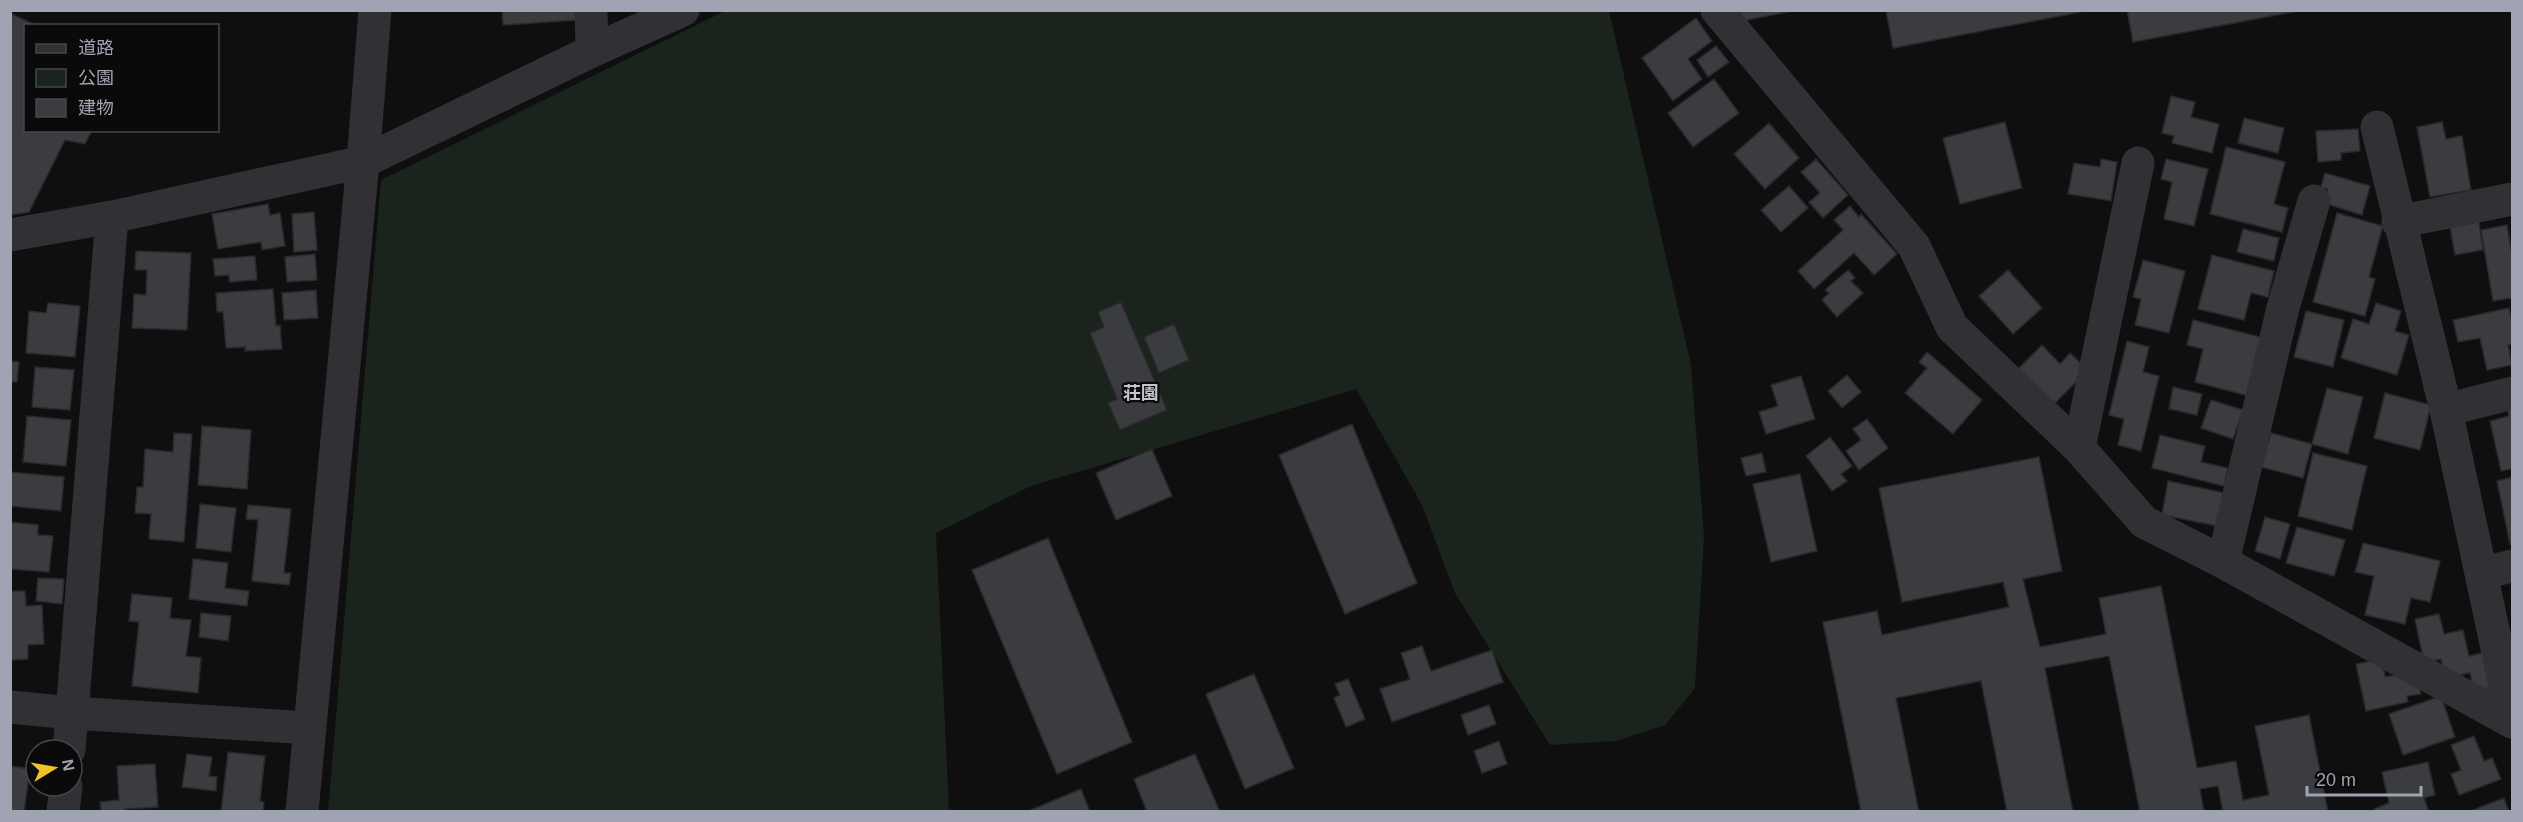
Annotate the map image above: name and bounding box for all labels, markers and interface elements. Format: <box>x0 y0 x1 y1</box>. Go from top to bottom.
legend <box>24 24 219 132</box>
text: 道路 <box>78 38 114 58</box>
text: 公園 <box>78 68 114 88</box>
text: 建物 <box>78 98 114 118</box>
district label: 荘園 <box>1123 383 1159 403</box>
north arrow <box>24 738 84 798</box>
text: N <box>59 758 78 773</box>
scale bar <box>2307 759 2421 797</box>
text: 20 m <box>2316 770 2356 790</box>

